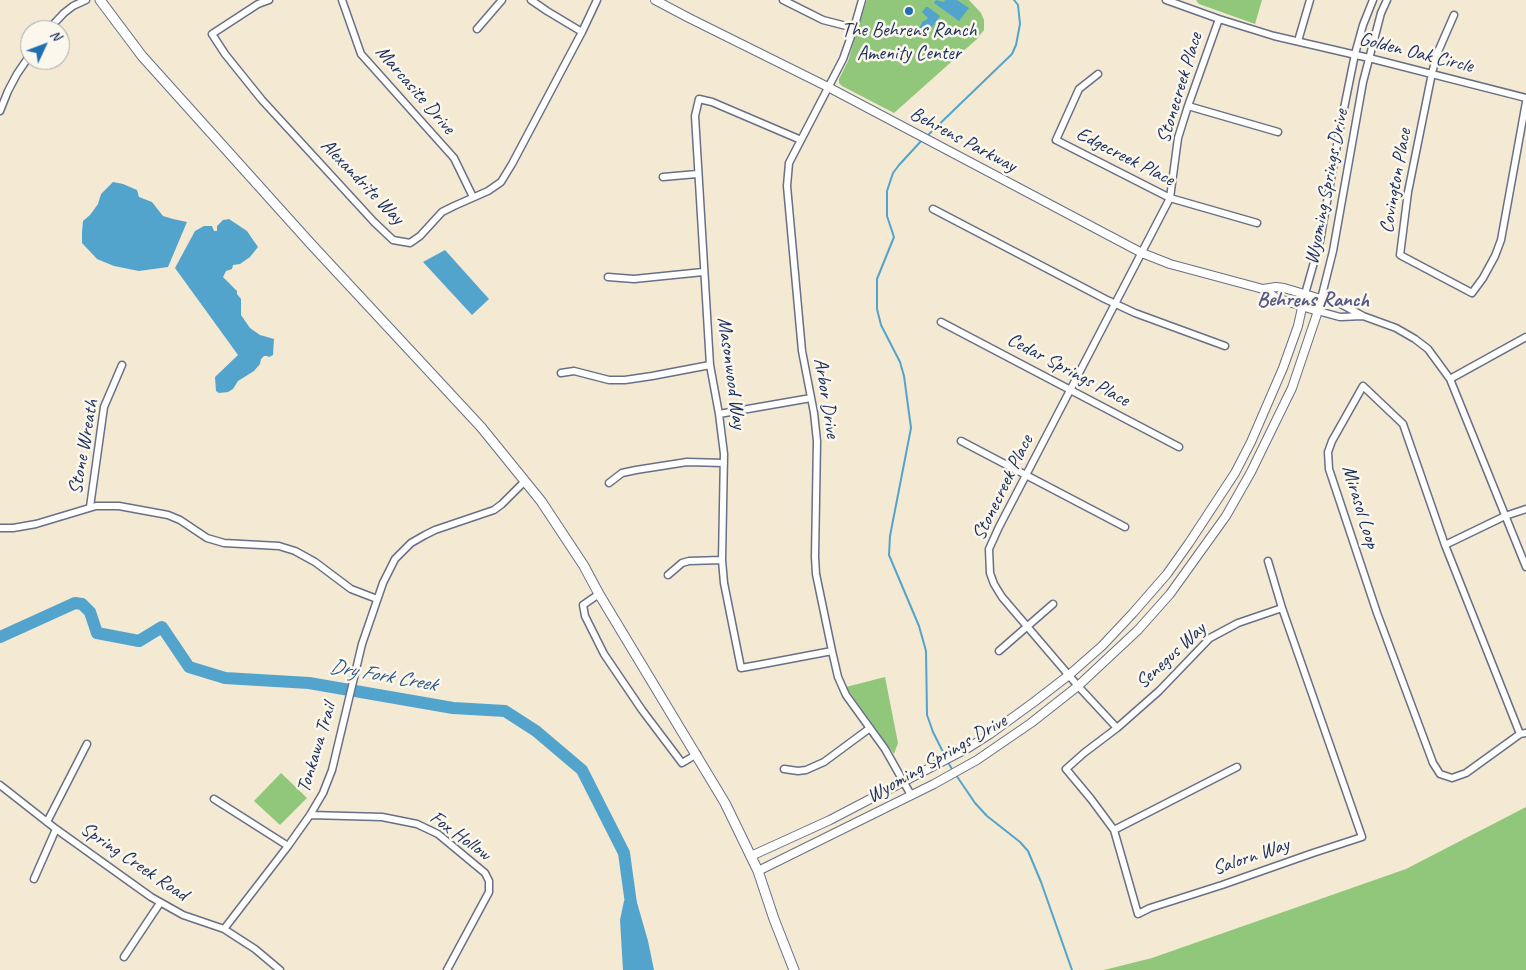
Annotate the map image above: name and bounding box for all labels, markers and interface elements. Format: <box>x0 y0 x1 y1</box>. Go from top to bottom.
marker: The Behrens Ranch Amenity Center <box>903 5 915 17</box>
place label: The Behrens Ranch Amenity Center <box>841 19 977 66</box>
north arrow <box>20 20 70 70</box>
text: N <box>46 26 65 44</box>
street label: Golden Oak Circle <box>1357 27 1475 79</box>
street label: Stonecreek Place <box>1152 30 1208 146</box>
street label: Marcasite Drive <box>370 41 460 139</box>
street label: Behrens Parkway <box>906 102 1020 178</box>
street label: Wyoming Springs Drive <box>1300 107 1354 267</box>
street label: Edgecreek Place <box>1072 122 1178 192</box>
street label: Covington Place <box>1375 127 1417 235</box>
street label: Alexandrite Way <box>315 134 409 230</box>
district label: Behrens Ranch <box>1257 287 1369 313</box>
street label: Masonwood Way <box>711 316 751 430</box>
street label: Cedar Springs Place <box>1003 328 1133 412</box>
street label: Arbor Drive <box>808 356 844 440</box>
street label: Stone Wreath <box>64 398 104 496</box>
street label: Stonecreek Place <box>967 431 1039 545</box>
street label: Mirasol Loop <box>1336 462 1384 552</box>
street label: Senegus Way <box>1131 618 1211 694</box>
water label: Dry Fork Creek <box>328 654 438 698</box>
street label: Tonkawa Trail <box>292 700 342 796</box>
street label: Wyoming Springs Drive <box>863 709 1011 809</box>
street label: Fox Hollow <box>425 806 495 866</box>
street label: Spring Creek Road <box>76 817 192 907</box>
street label: Salorn Way <box>1210 833 1292 881</box>

